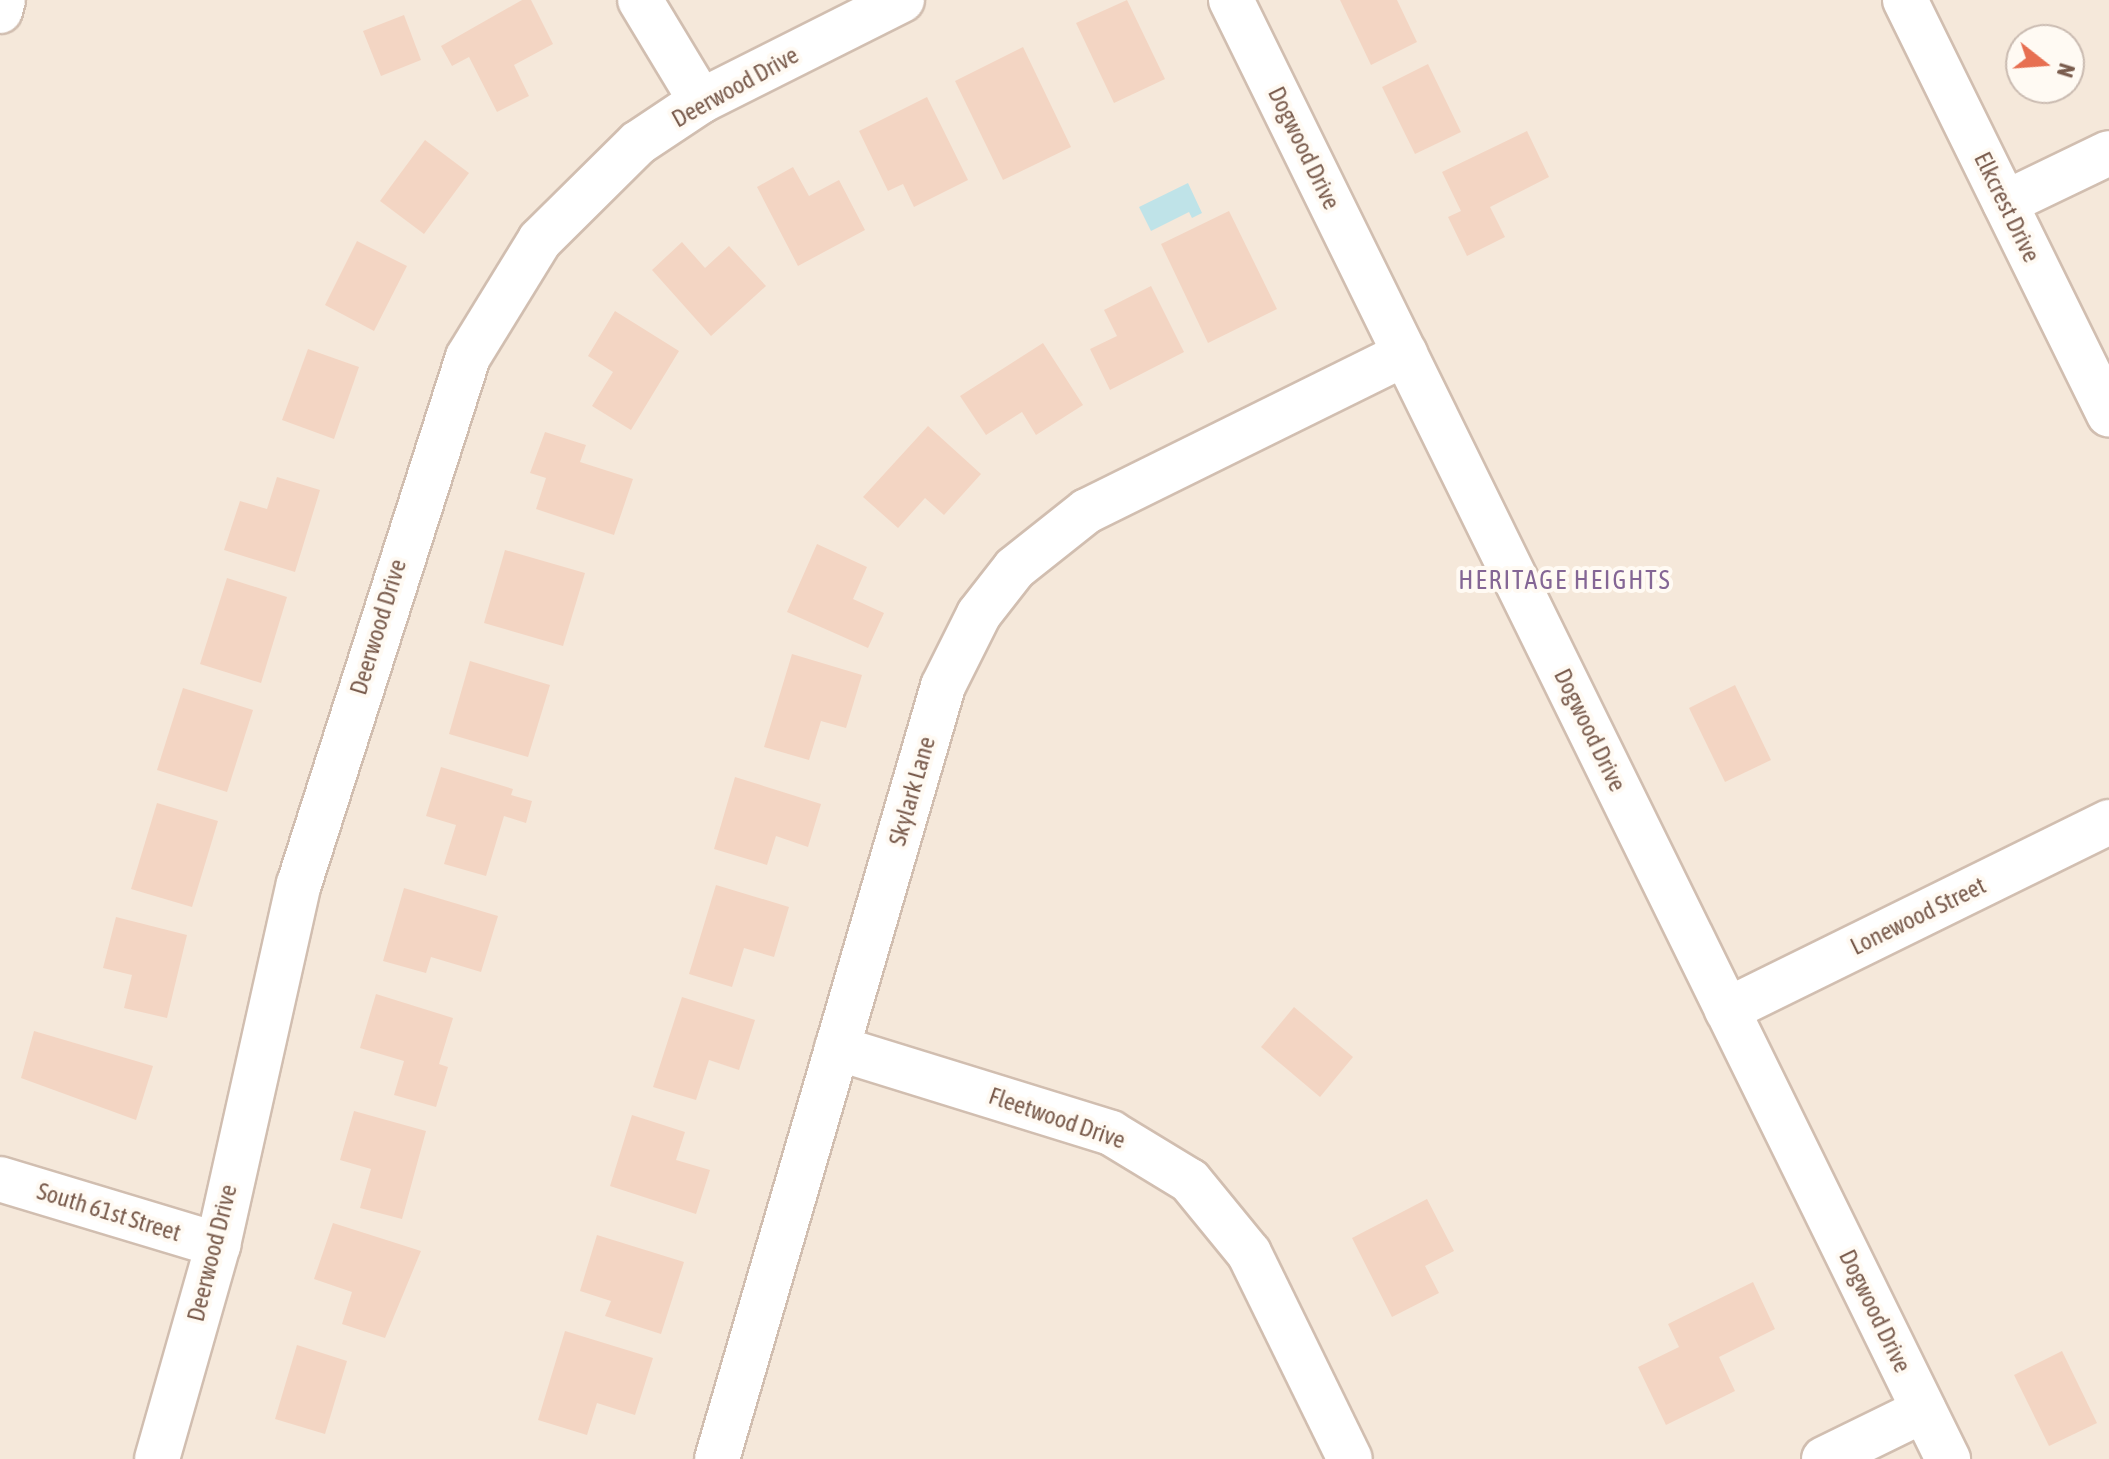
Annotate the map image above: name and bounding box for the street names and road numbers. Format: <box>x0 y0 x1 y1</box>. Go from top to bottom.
street label: Deerwood Drive <box>667 40 803 134</box>
street label: Dogwood Drive <box>1262 82 1346 214</box>
street label: Elkcrest Drive <box>1968 147 2046 267</box>
street label: Deerwood Drive <box>344 556 412 698</box>
street label: Dogwood Drive <box>1548 664 1632 796</box>
street label: Skylark Lane <box>883 733 941 849</box>
street label: Lonewood Street <box>1846 871 1990 961</box>
street label: Fleetwood Drive <box>985 1081 1129 1155</box>
street label: South 61st Street <box>34 1176 184 1248</box>
street label: Deerwood Drive <box>181 1182 243 1324</box>
street label: Dogwood Drive <box>1833 1245 1917 1377</box>

